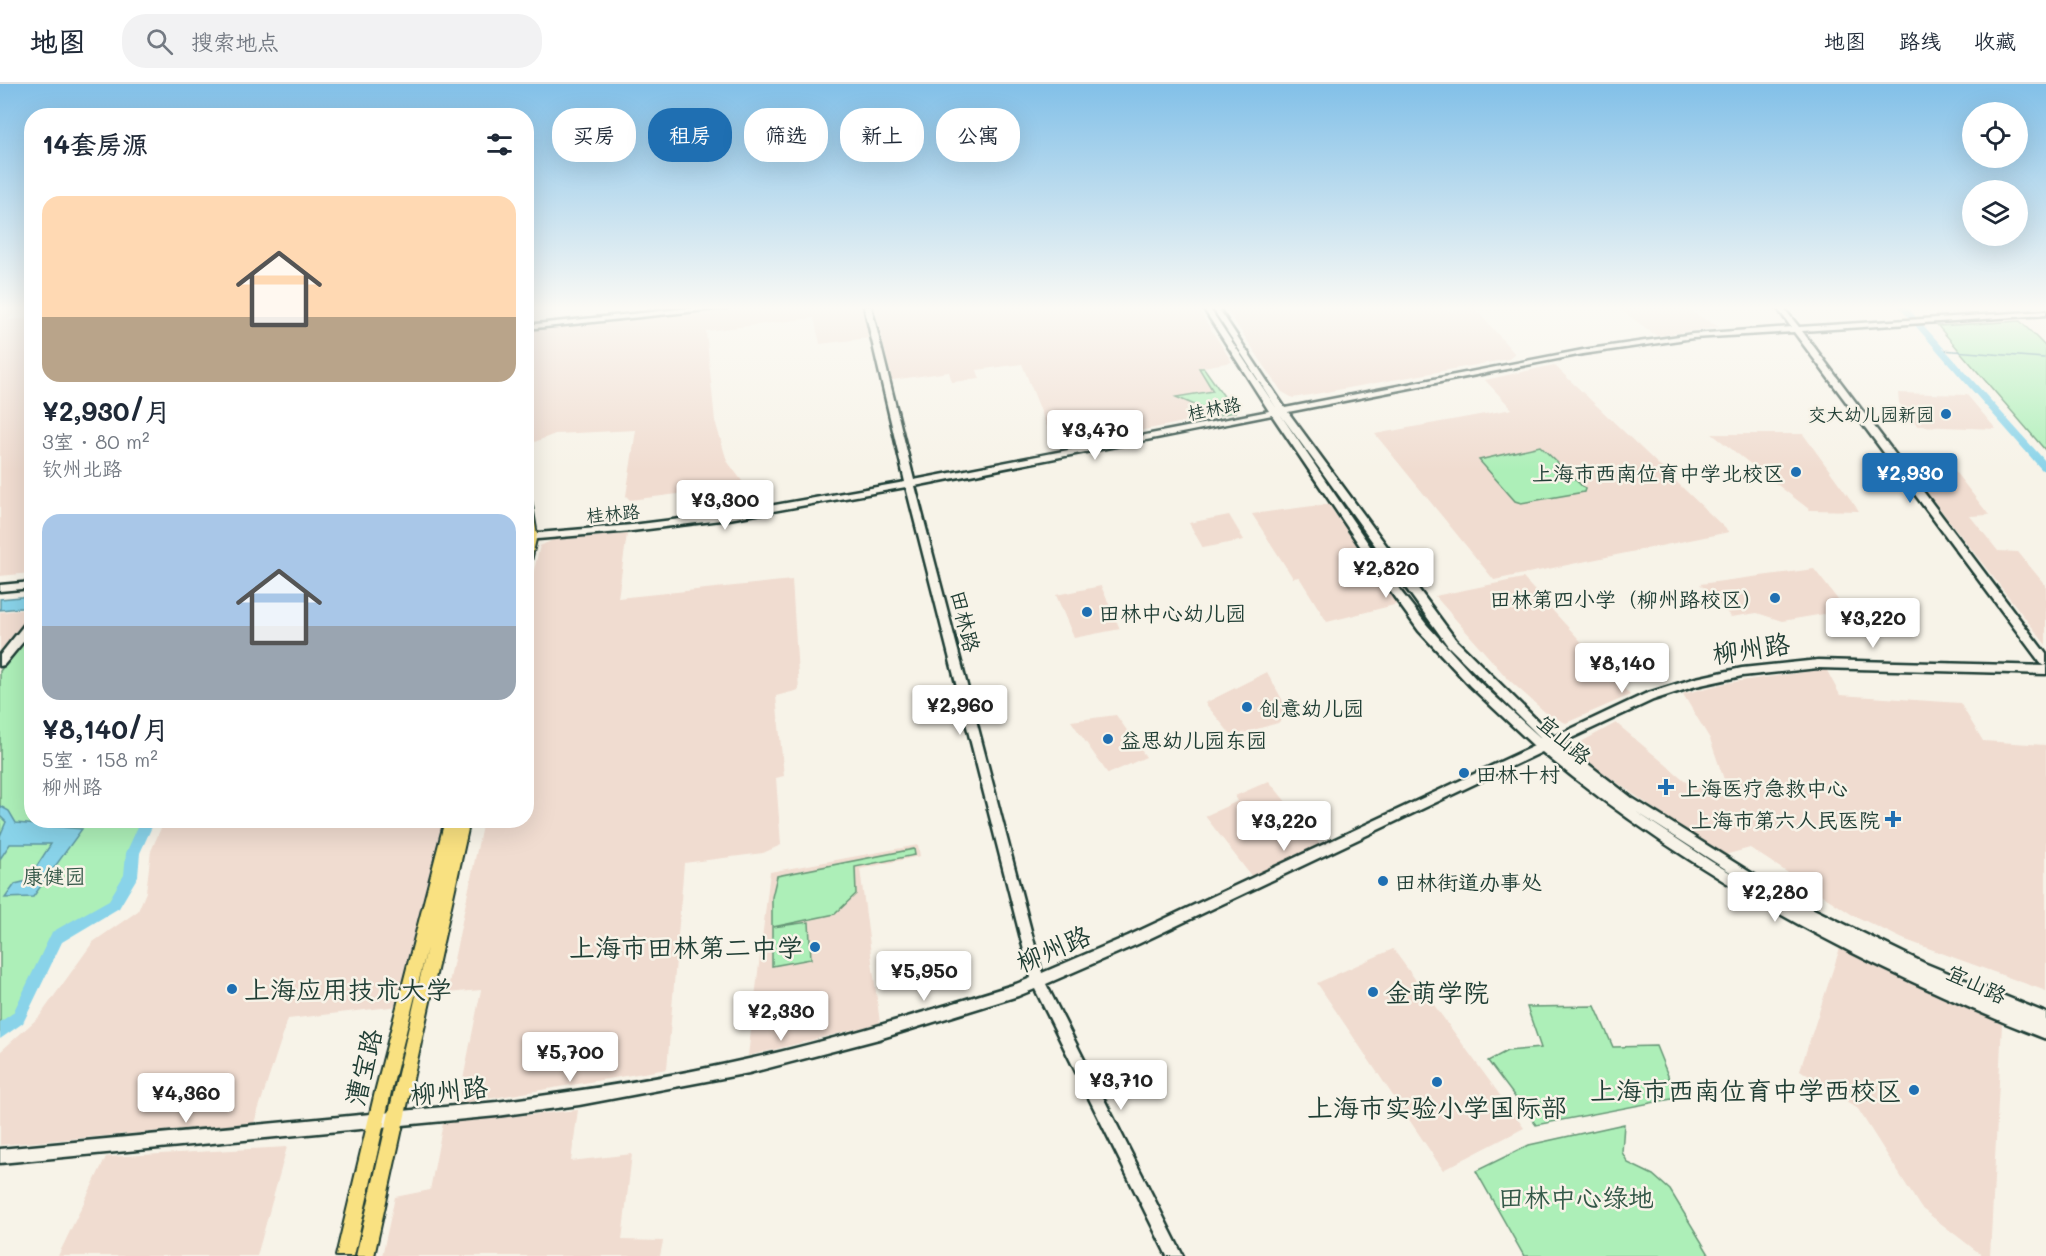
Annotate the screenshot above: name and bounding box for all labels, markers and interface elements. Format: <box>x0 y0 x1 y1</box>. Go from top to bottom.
search box <box>122 14 542 68</box>
text: 地图 <box>30 23 86 59</box>
icon: search <box>143 25 176 58</box>
text: 搜索地点 <box>191 27 279 56</box>
text: 地图 <box>1824 27 1866 54</box>
text: 路线 <box>1899 27 1941 54</box>
text: 收藏 <box>1974 27 2016 54</box>
map controls <box>1962 102 2028 246</box>
button: locate <box>1962 102 2028 168</box>
chip: 买房 <box>552 108 636 162</box>
chip: 租房 <box>648 108 732 162</box>
chip: 筛选 <box>744 108 828 162</box>
chip: 新上 <box>840 108 924 162</box>
chip: 公寓 <box>936 108 1020 162</box>
text: 14套房源 <box>42 127 148 161</box>
icon: filters <box>483 128 516 161</box>
button: layers <box>1962 180 2028 246</box>
icon: home <box>225 235 333 343</box>
street label: 桂林路 <box>1185 391 1243 425</box>
text: ¥2,930/月 <box>42 394 171 428</box>
place label: 交大幼儿园新园 <box>1808 402 1934 426</box>
marker: 交大幼儿园新园 <box>1939 407 1953 421</box>
pin: ¥3,470 <box>1046 410 1144 461</box>
text: ¥3,470 <box>1061 416 1129 442</box>
text: 3室 · 80 m² <box>42 428 150 454</box>
pin: ¥2,930 <box>1861 453 1959 504</box>
text: 钦州北路 <box>42 455 122 481</box>
place label: 上海市西南位育中学北校区 <box>1532 459 1784 486</box>
text: ¥2,930 <box>1876 459 1944 485</box>
marker: 上海市西南位育中学北校区 <box>1789 465 1803 479</box>
pin: ¥3,300 <box>676 480 774 531</box>
text: ¥3,300 <box>691 486 759 512</box>
street label: 桂林路 <box>585 499 641 527</box>
pin: ¥2,820 <box>1337 548 1435 599</box>
icon: home <box>225 553 333 661</box>
text: ¥2,820 <box>1353 554 1419 580</box>
place label: 田林第四小学（柳州路校区） <box>1490 585 1763 612</box>
street label: 田林路 <box>945 587 987 655</box>
marker: 田林第四小学（柳州路校区） <box>1768 591 1782 605</box>
pin: ¥3,220 <box>1824 598 1922 649</box>
place label: 田林中心幼儿园 <box>1099 599 1246 626</box>
text: ¥3,220 <box>1840 604 1906 630</box>
marker: 田林中心幼儿园 <box>1080 605 1094 619</box>
street label: 柳州路 <box>1710 626 1792 670</box>
pin: ¥8,140 <box>1573 643 1671 694</box>
text: ¥8,140 <box>1589 649 1655 675</box>
pin: ¥2,960 <box>911 685 1009 736</box>
text: ¥2,960 <box>926 691 994 717</box>
place label: 创意幼儿园 <box>1259 694 1364 721</box>
marker: 创意幼儿园 <box>1240 700 1254 714</box>
street label: 宜山路 <box>1532 708 1598 770</box>
text: ¥8,140/月 <box>42 712 169 746</box>
place label: 益思幼儿园东园 <box>1120 726 1267 753</box>
marker: 益思幼儿园东园 <box>1101 732 1115 746</box>
text: 5室 · 158 m² <box>42 746 158 772</box>
place label: 田林十村 <box>1476 760 1560 787</box>
marker: 田林十村 <box>1457 766 1471 780</box>
text: 柳州路 <box>42 773 102 799</box>
place label: 上海医疗急救中心 <box>1680 774 1848 801</box>
marker: 上海医疗急救中心 <box>1657 778 1675 796</box>
pin: ¥3,220 <box>1235 801 1333 852</box>
place label: 上海市第六人民医院 <box>1691 806 1880 833</box>
text: ¥3,220 <box>1251 807 1317 833</box>
marker: 上海市第六人民医院 <box>1884 810 1902 828</box>
park label: 康健园 <box>23 862 86 889</box>
place label: 田林街道办事处 <box>1395 868 1542 895</box>
pin: ¥2,280 <box>1726 872 1824 923</box>
marker: 田林街道办事处 <box>1376 874 1390 888</box>
text: ¥2,280 <box>1742 878 1808 904</box>
street label: 柳州路 <box>1010 917 1096 979</box>
place label: 上海市田林第二中学 <box>569 930 803 964</box>
marker: 上海市田林第二中学 <box>808 940 822 954</box>
pin: ¥5,950 <box>875 951 973 1002</box>
text: ¥5,950 <box>890 957 958 983</box>
street label: 宜山路 <box>1943 957 2011 1009</box>
place label: 上海应用技术大学 <box>244 972 452 1006</box>
place label: 金萌学院 <box>1385 975 1489 1009</box>
marker: 上海应用技术大学 <box>225 982 239 996</box>
marker: 金萌学院 <box>1366 985 1380 999</box>
pin: ¥2,330 <box>732 991 830 1042</box>
text: ¥2,330 <box>747 997 815 1023</box>
street label: 漕宝路 <box>337 1025 389 1109</box>
pin: ¥5,700 <box>521 1032 619 1083</box>
text: ¥5,700 <box>536 1038 604 1064</box>
pin: ¥3,710 <box>1072 1060 1170 1111</box>
text: ¥3,710 <box>1089 1066 1153 1092</box>
street label: 柳州路 <box>408 1069 490 1111</box>
pin: ¥4,360 <box>137 1073 235 1124</box>
place label: 上海市西南位育中学西校区 <box>1590 1073 1902 1107</box>
marker: 上海市实验小学国际部 <box>1430 1075 1444 1089</box>
text: ¥4,360 <box>152 1079 220 1105</box>
marker: 上海市西南位育中学西校区 <box>1907 1083 1921 1097</box>
place label: 上海市实验小学国际部 <box>1307 1090 1567 1124</box>
park label: 田林中心绿地 <box>1498 1180 1654 1214</box>

